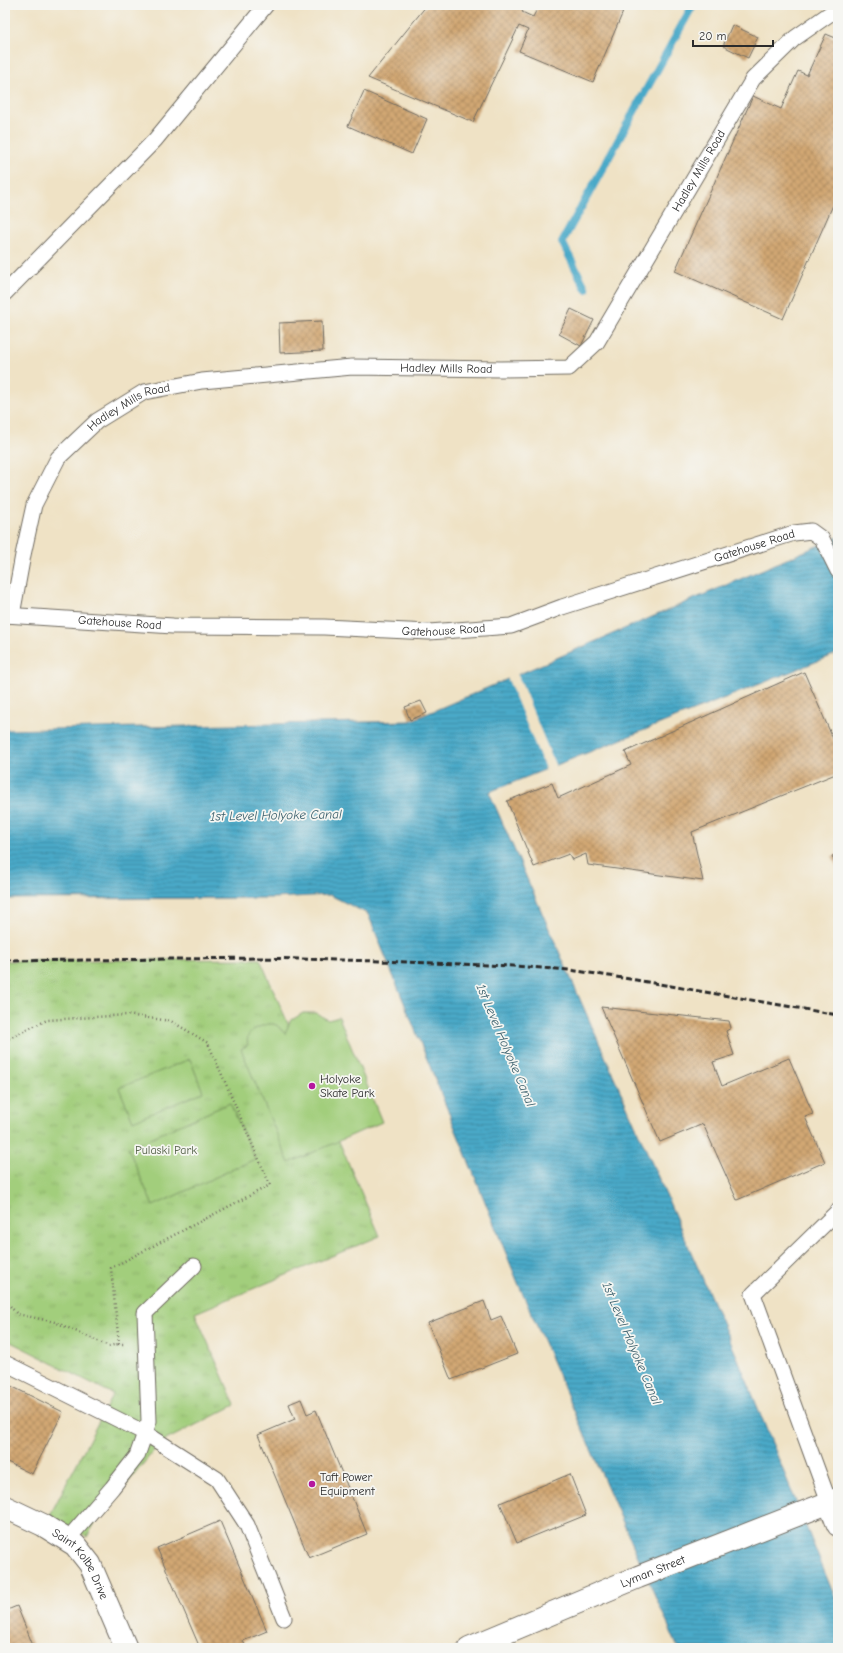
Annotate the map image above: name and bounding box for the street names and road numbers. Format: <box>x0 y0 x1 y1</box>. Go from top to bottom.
street label: Hadley Mills Road <box>669 127 728 214</box>
street label: Hadley Mills Road <box>400 361 493 376</box>
street label: Hadley Mills Road <box>84 380 171 434</box>
street label: Gatehouse Road <box>712 526 796 565</box>
street label: Gatehouse Road <box>77 613 162 632</box>
street label: Gatehouse Road <box>401 621 486 639</box>
street label: Saint Kolbe Drive <box>50 1525 111 1602</box>
street label: Lyman Street <box>618 1552 687 1591</box>

